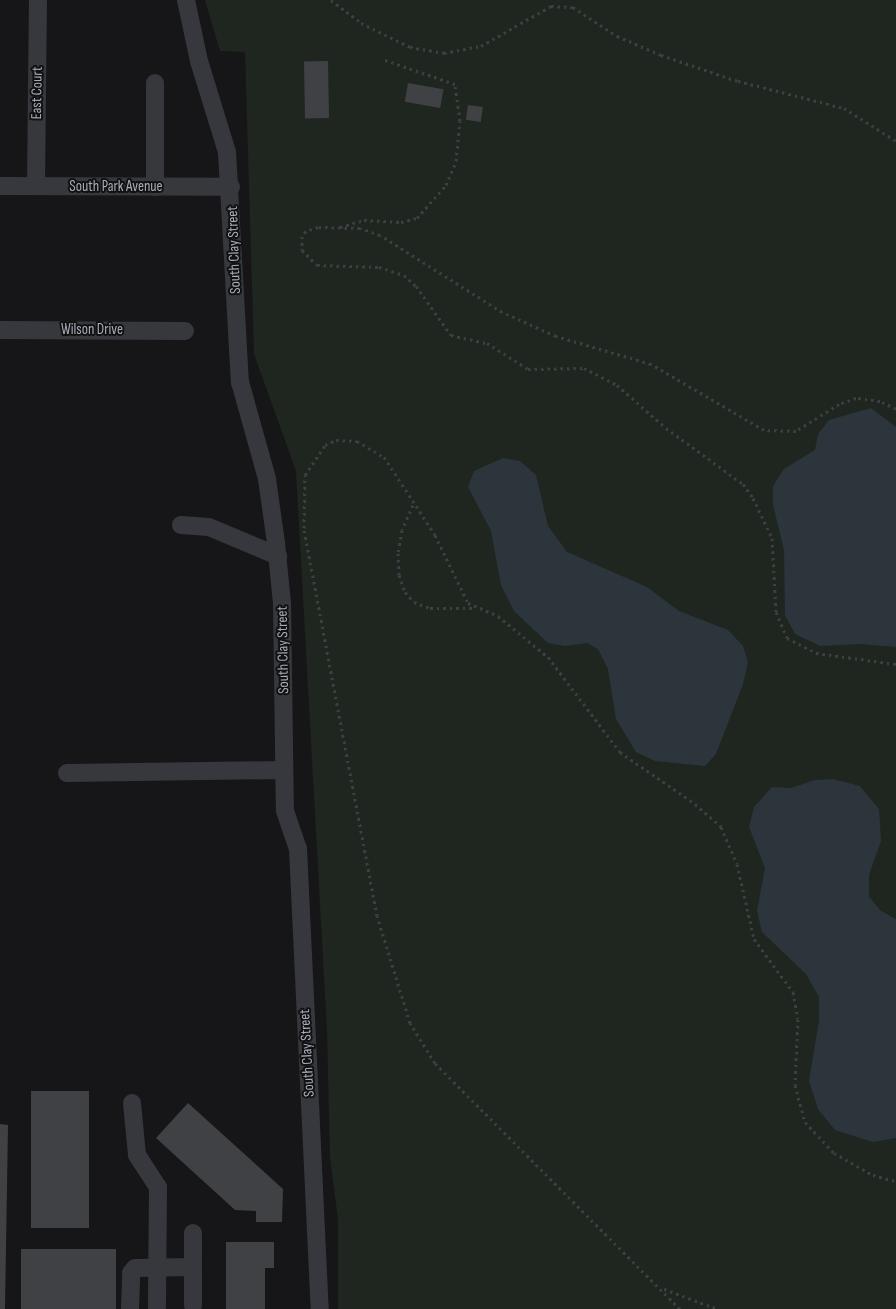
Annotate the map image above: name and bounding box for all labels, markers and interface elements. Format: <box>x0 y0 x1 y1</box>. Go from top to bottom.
street label: East Court <box>28 66 46 120</box>
street label: South Park Avenue <box>69 178 163 196</box>
street label: South Clay Street <box>223 206 245 294</box>
street label: Wilson Drive <box>61 321 123 339</box>
street label: South Clay Street <box>273 606 293 694</box>
street label: South Clay Street <box>296 1009 318 1097</box>

